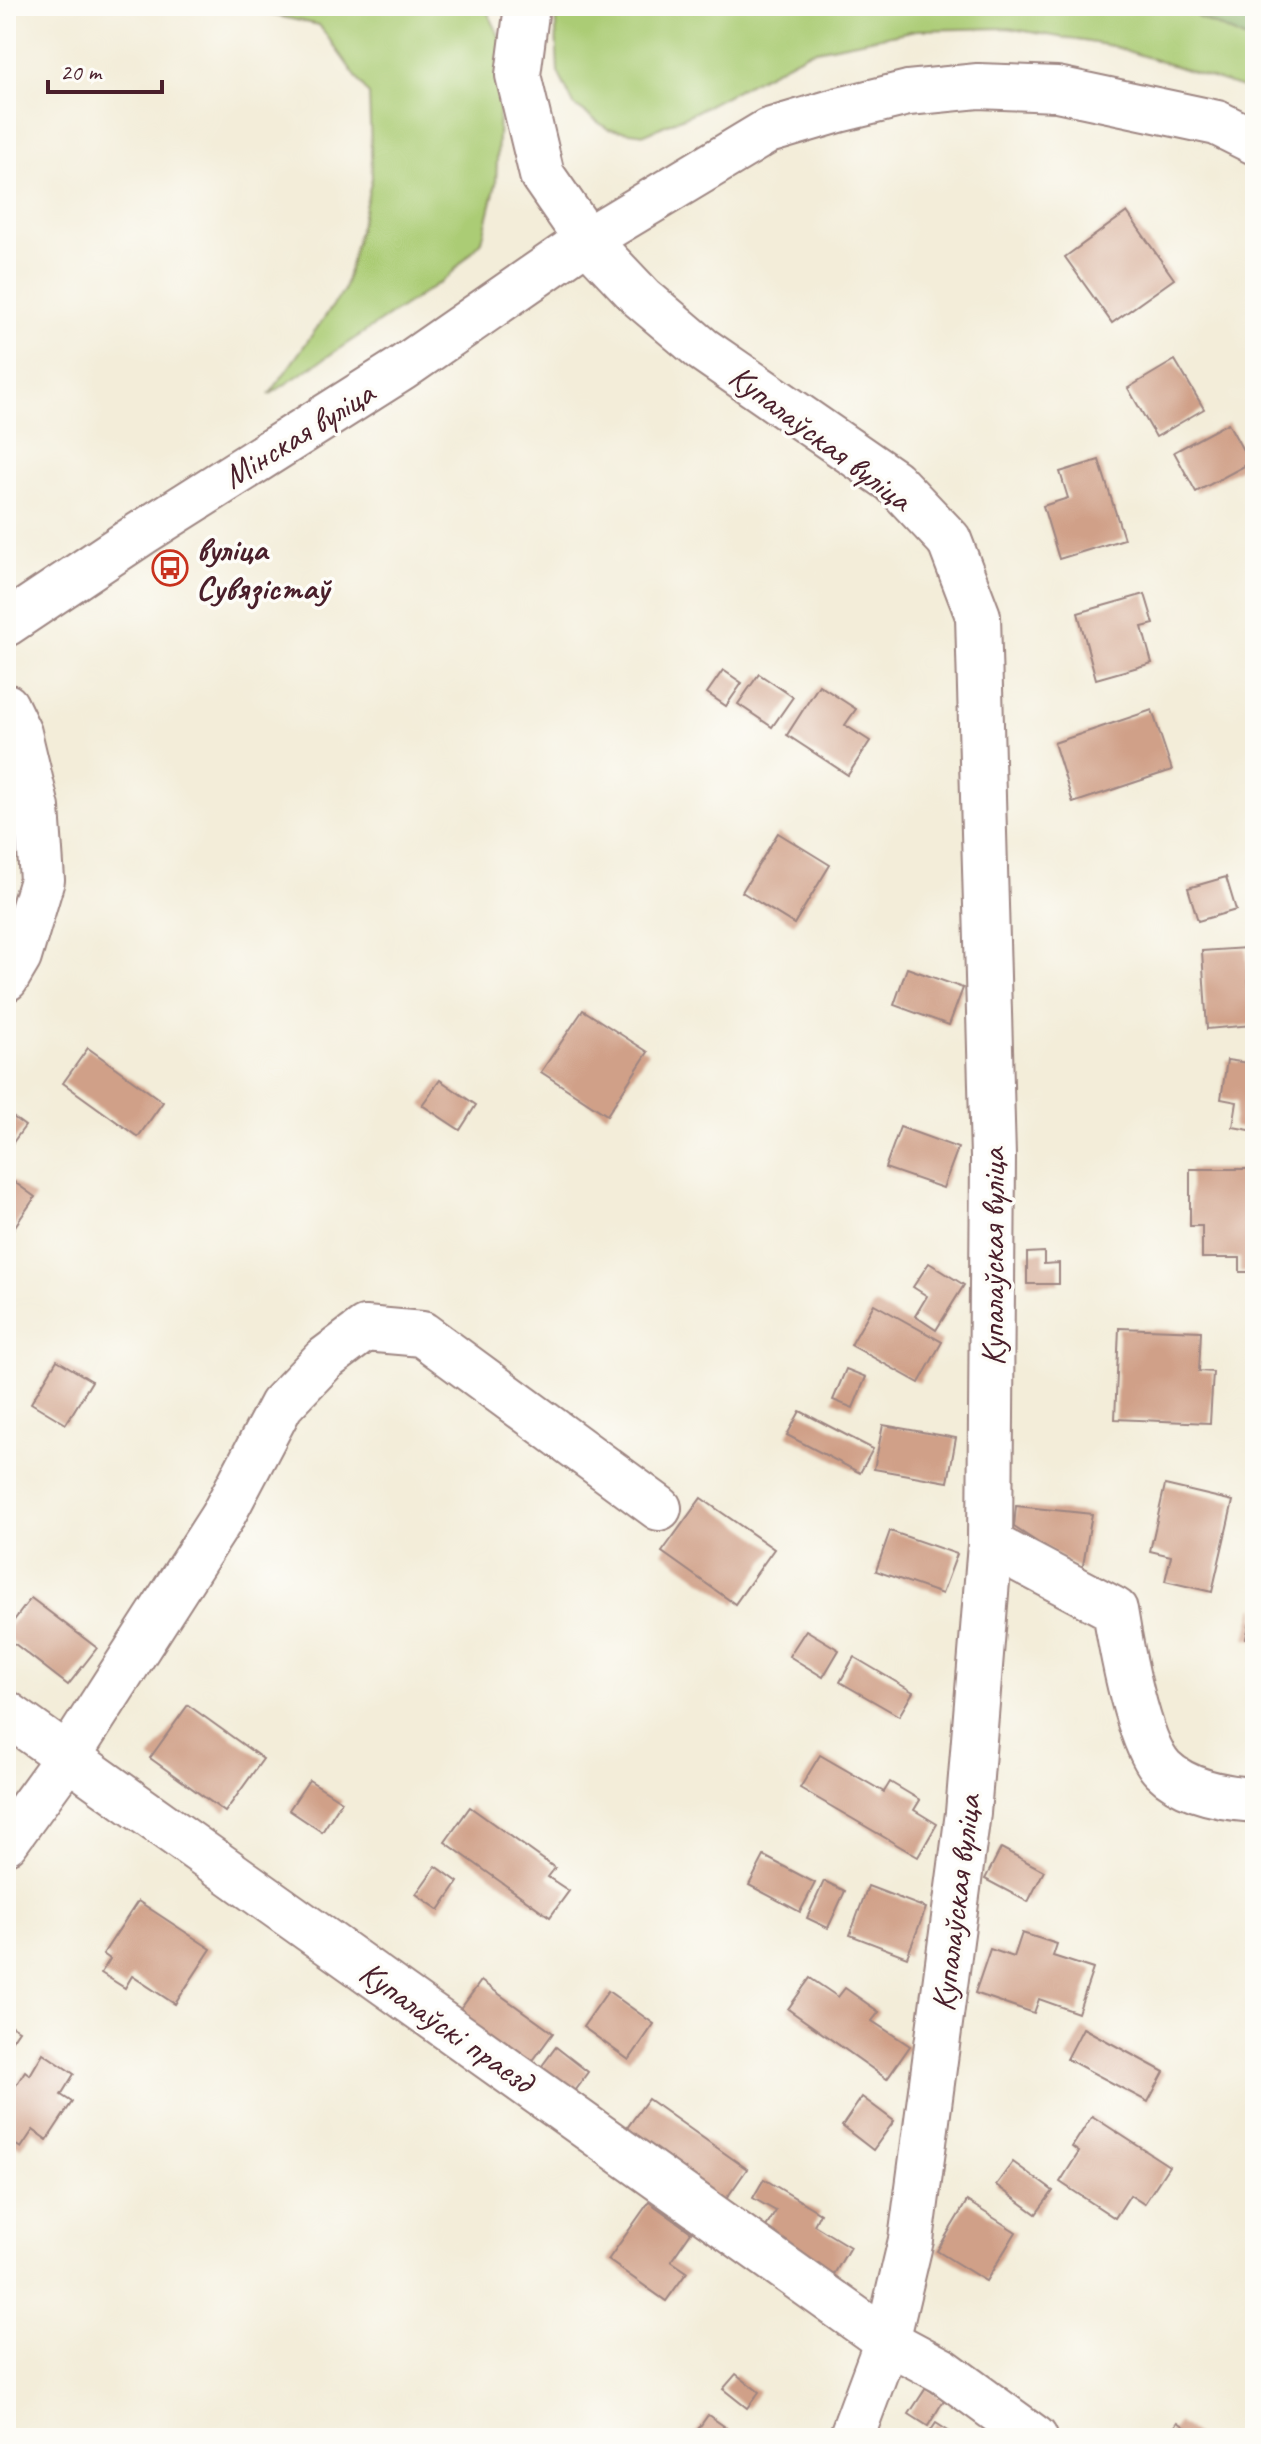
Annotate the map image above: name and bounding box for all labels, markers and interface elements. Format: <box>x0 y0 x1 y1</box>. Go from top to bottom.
scale bar <box>48 44 162 94</box>
text: 20 m <box>60 57 103 87</box>
street label: Купалаўская вуліца <box>721 355 922 521</box>
street label: Мінская вуліца <box>215 370 384 498</box>
place label: вуліца Сувязістаў <box>196 527 332 610</box>
bus stop icon: вуліца Сувязістаў <box>151 549 189 587</box>
street label: Купалаўская вуліца <box>971 1146 1014 1366</box>
street label: Купалаўская вуліца <box>921 1790 990 2014</box>
street label: Купалаўскі праезд <box>351 1951 545 2104</box>

